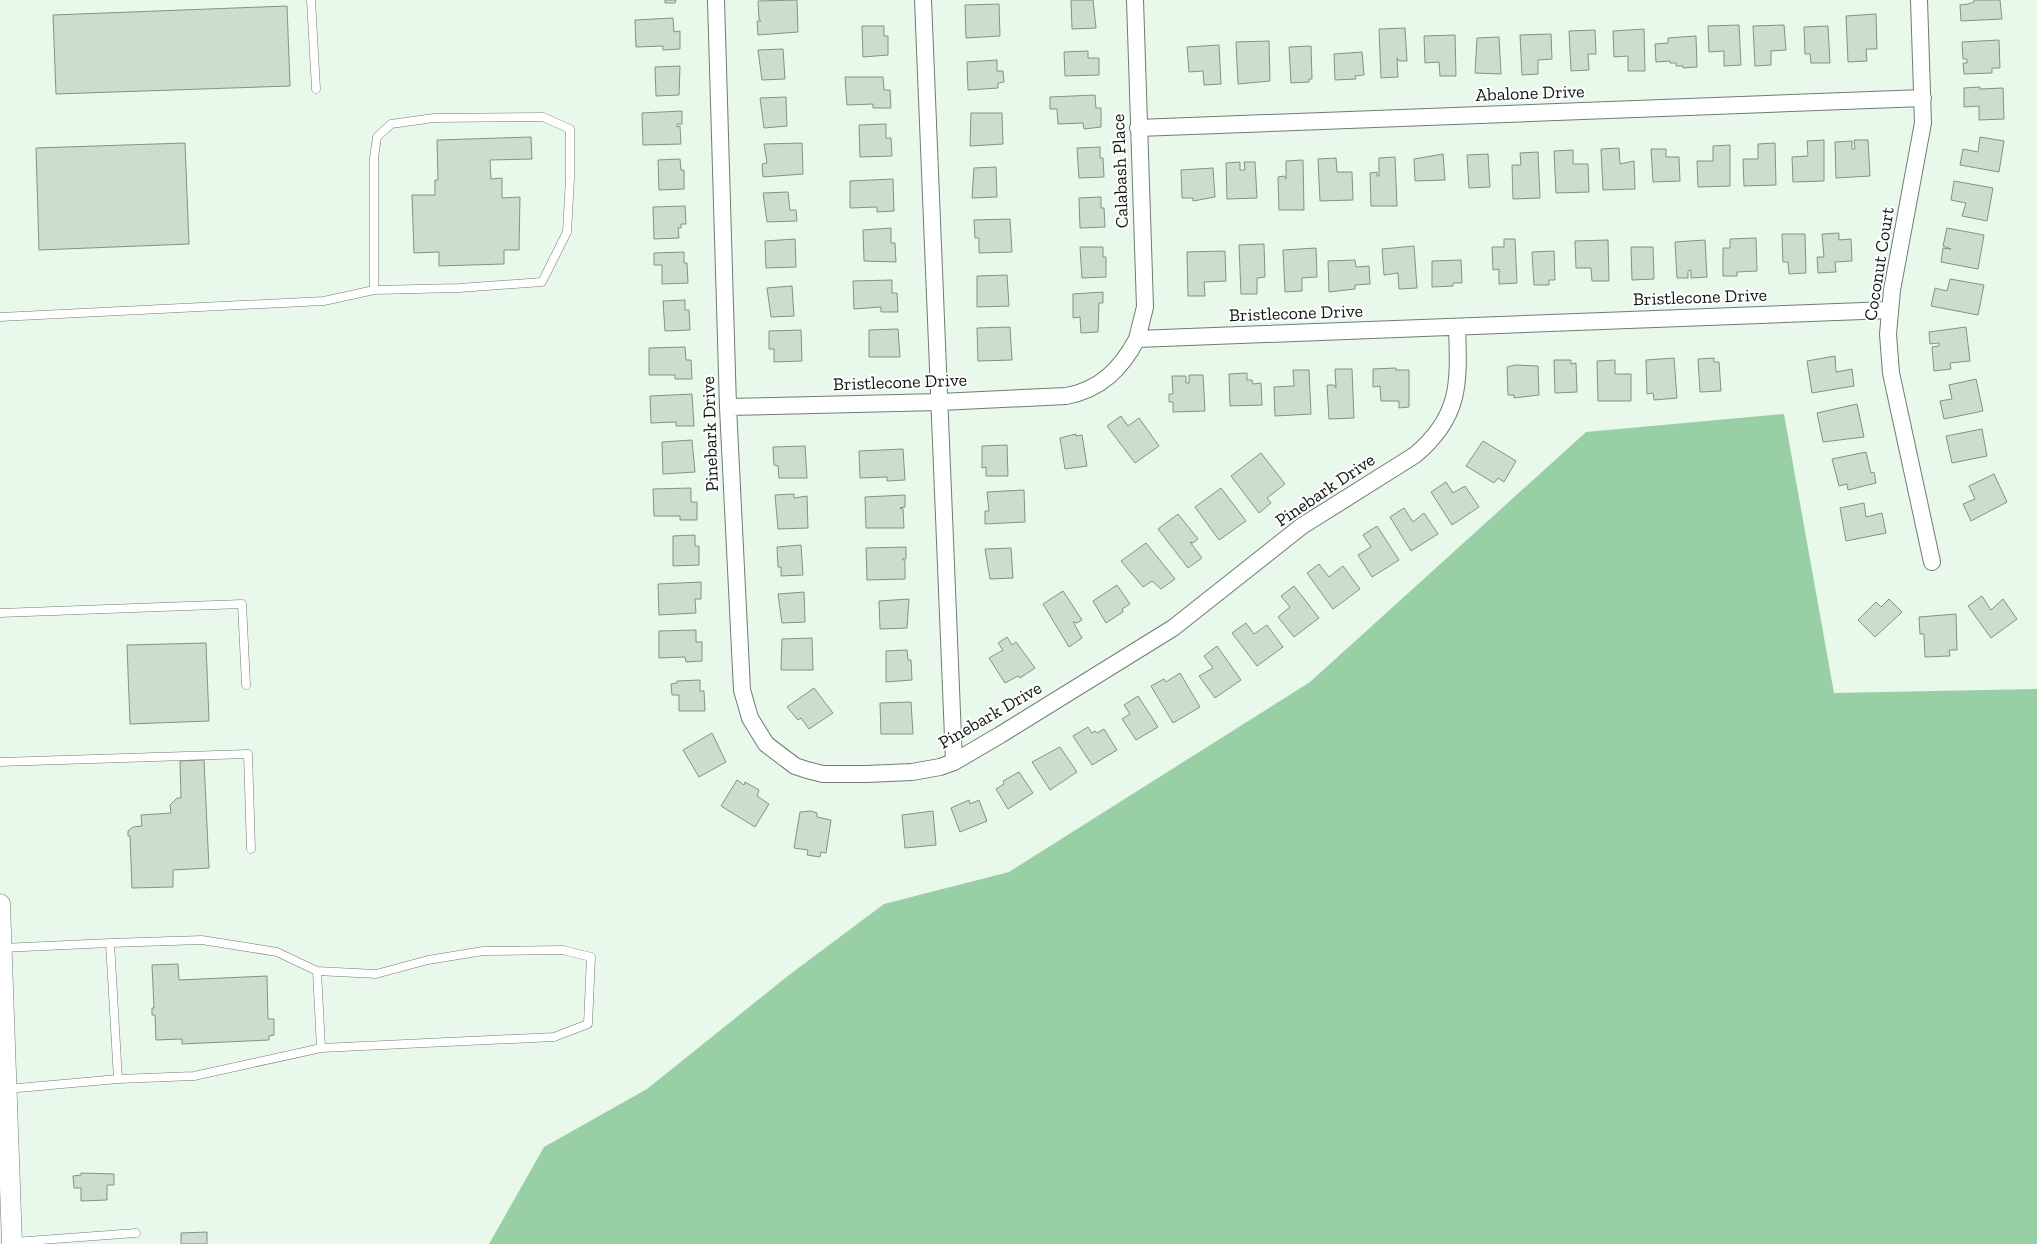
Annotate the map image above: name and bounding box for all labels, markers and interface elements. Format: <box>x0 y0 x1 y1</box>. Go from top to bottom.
street label: Abalone Drive <box>1475 80 1585 106</box>
street label: Calabash Place <box>1107 113 1133 229</box>
street label: Coconut Court <box>1859 205 1899 322</box>
street label: Bristlecone Drive <box>1633 284 1767 310</box>
street label: Bristlecone Drive <box>1229 300 1363 326</box>
street label: Bristlecone Drive <box>833 369 967 395</box>
street label: Pinebark Drive <box>697 376 723 492</box>
street label: Pinebark Drive <box>1271 449 1379 531</box>
street label: Pinebark Drive <box>934 677 1046 753</box>

